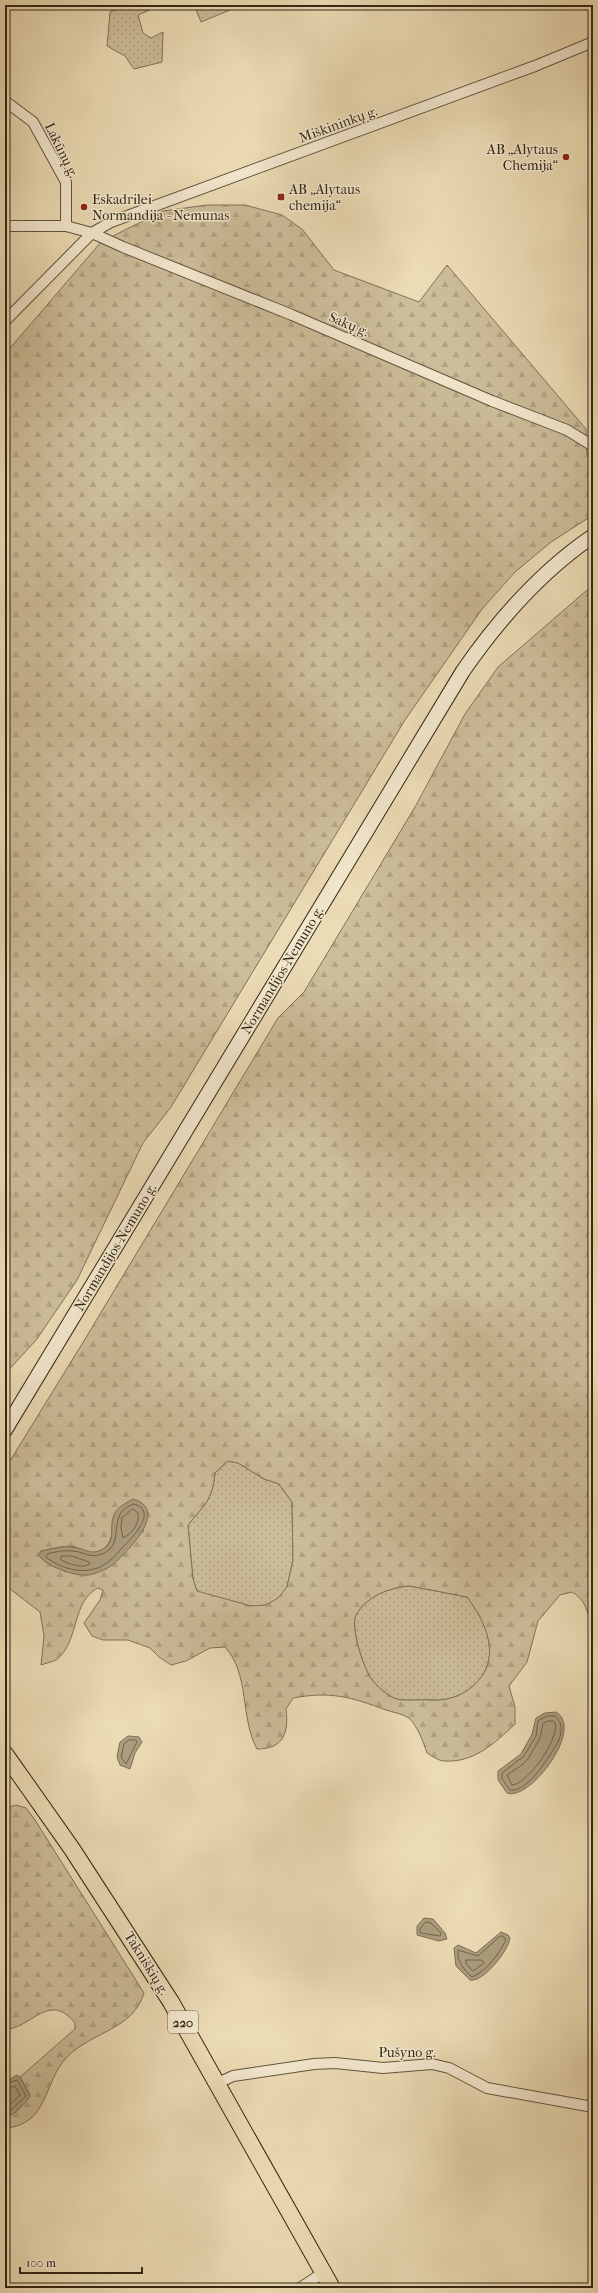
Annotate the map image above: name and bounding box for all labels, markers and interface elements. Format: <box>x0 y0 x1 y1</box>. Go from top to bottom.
street label: Miškininkų g. <box>297 102 380 147</box>
street label: Lakūnų g. <box>41 120 82 181</box>
place label: AB „Alytaus Chemija“ <box>486 141 559 174</box>
marker: AB „Alytaus Chemija“ <box>561 152 571 162</box>
place label: AB „Alytaus chemija“ <box>288 181 360 214</box>
place label: Eskadrilei Normandija - Nemunas <box>92 191 229 224</box>
marker: AB „Alytaus chemija“ <box>276 192 286 202</box>
marker: Eskadrilei Normandija - Nemunas <box>79 202 89 212</box>
street label: Sakų g. <box>326 308 372 341</box>
street label: Normandijos-Nemuno g. <box>238 903 327 1037</box>
street label: Normandijos-Nemuno g. <box>71 1180 160 1314</box>
street label: Takniškių g. <box>120 1928 173 1998</box>
road number: 220 <box>168 2011 198 2033</box>
street label: Pušyno g. <box>378 2044 436 2061</box>
scale bar <box>20 2249 142 2275</box>
text: 100 m <box>26 2256 56 2270</box>

